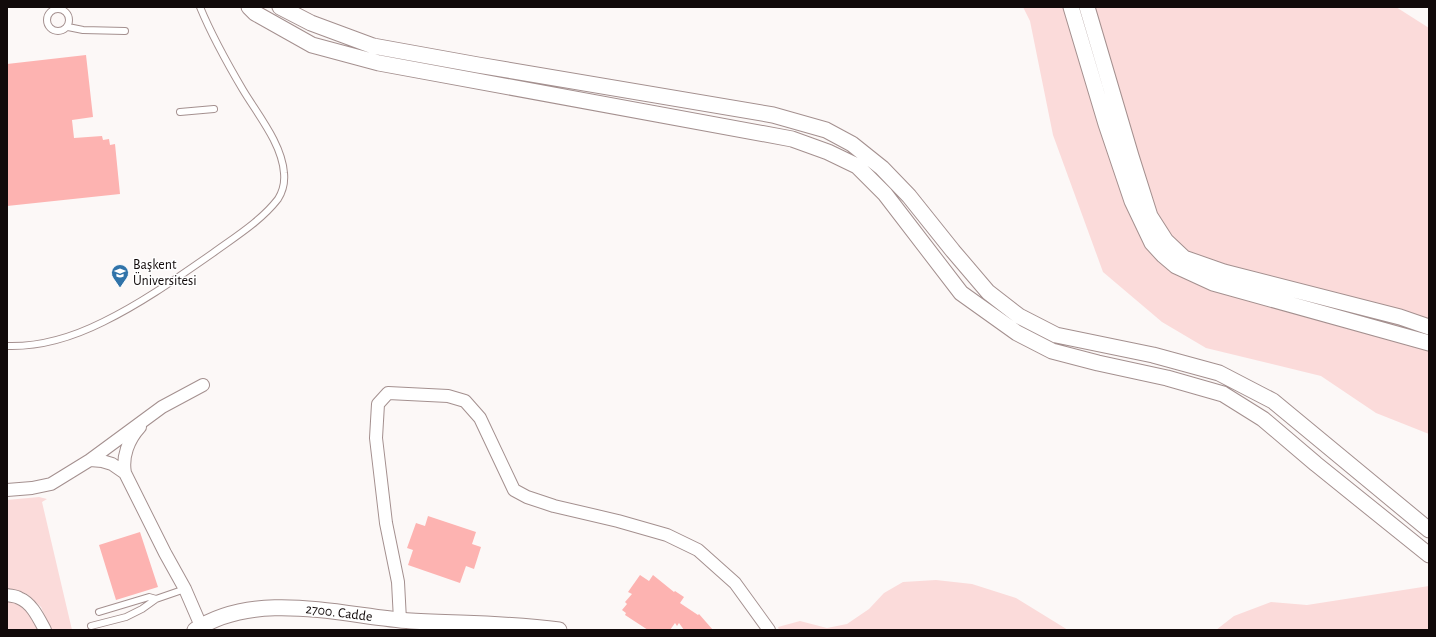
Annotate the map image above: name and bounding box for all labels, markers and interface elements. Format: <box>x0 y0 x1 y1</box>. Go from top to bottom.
place label: Başkent Üniversitesi <box>133 258 197 288</box>
school or university icon: Başkent Üniversitesi <box>110 263 130 288</box>
street label: 2700. Cadde <box>305 602 373 624</box>

